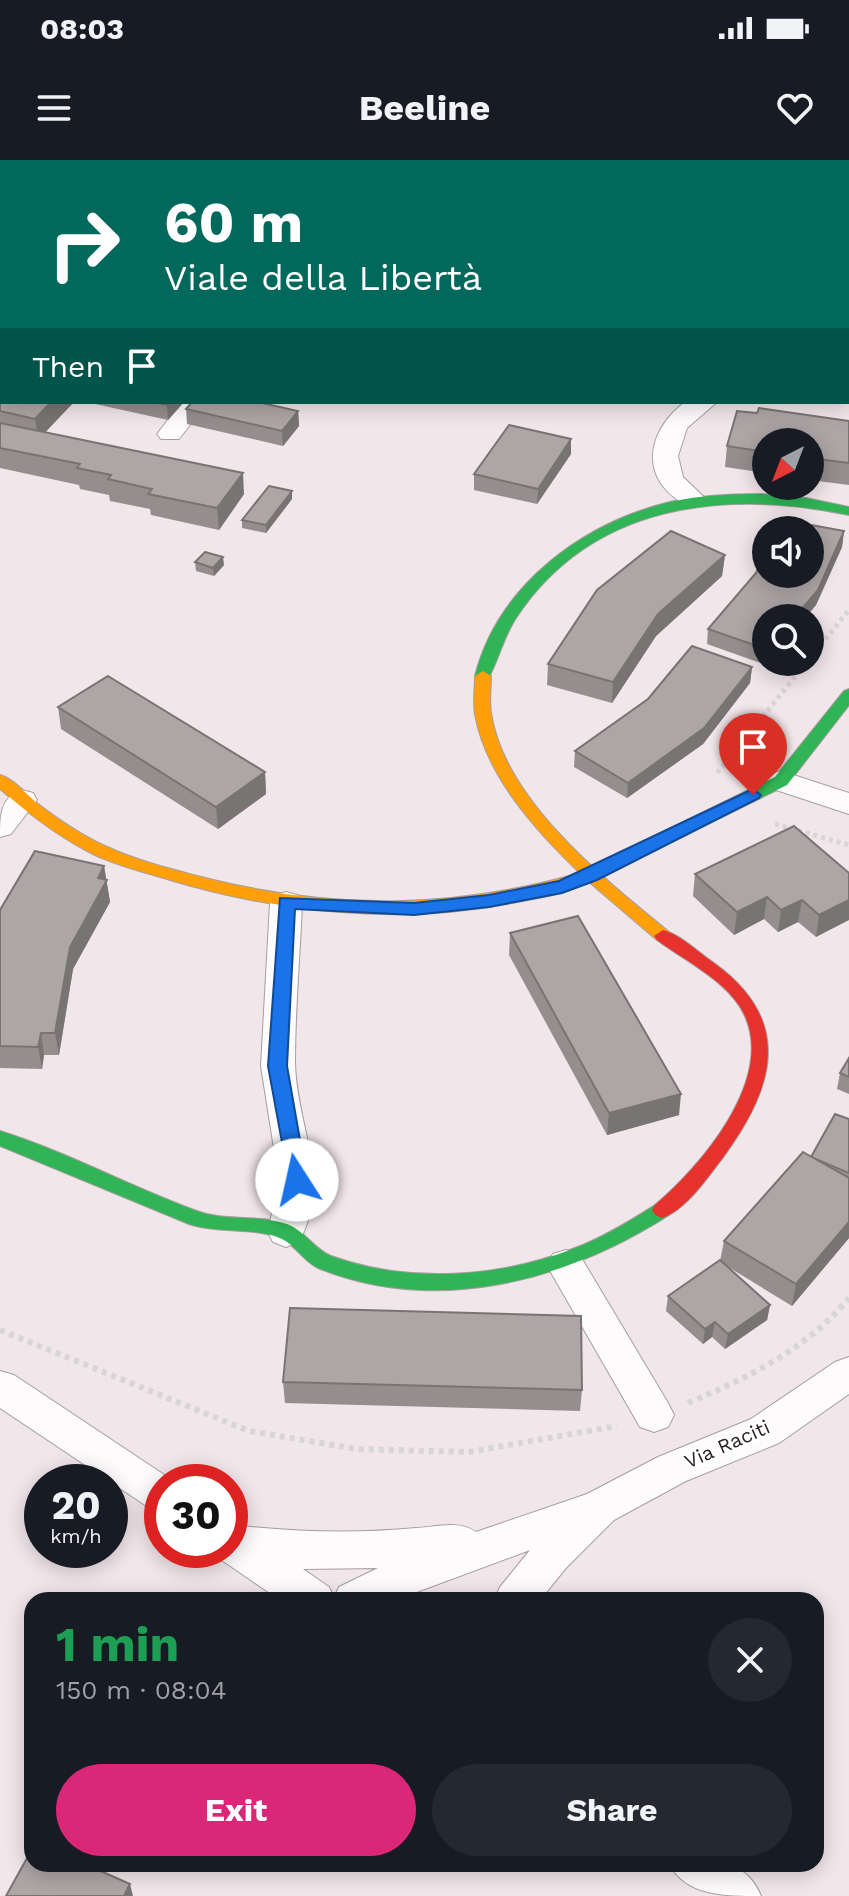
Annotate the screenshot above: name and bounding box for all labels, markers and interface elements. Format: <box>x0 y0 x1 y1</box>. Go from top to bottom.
text: 08:03 <box>40 11 124 46</box>
icon: menu <box>32 86 76 130</box>
icon: heart <box>773 86 817 130</box>
text: Beeline <box>359 87 490 129</box>
text: 60 m <box>164 190 303 256</box>
icon: right <box>32 192 136 296</box>
text: Viale della Libertà <box>164 257 482 299</box>
icon: arrive <box>120 344 164 388</box>
text: Then <box>32 349 104 384</box>
north arrow <box>752 428 824 500</box>
map controls <box>752 428 824 676</box>
button: sound <box>752 516 824 588</box>
button: search <box>752 604 824 676</box>
pin <box>719 713 787 795</box>
icon: arrive <box>731 725 775 769</box>
position arrow <box>255 1138 339 1222</box>
street label: Via Raciti <box>681 1415 773 1473</box>
speed limit sign: 30 <box>144 1464 248 1568</box>
text: 20 <box>51 1482 101 1529</box>
text: km/h <box>50 1524 102 1548</box>
text: 1 min <box>56 1616 179 1673</box>
button: close <box>708 1618 792 1702</box>
text: 150 m · 08:04 <box>56 1675 227 1705</box>
button: Exit <box>56 1764 416 1856</box>
button: Share <box>432 1764 792 1856</box>

